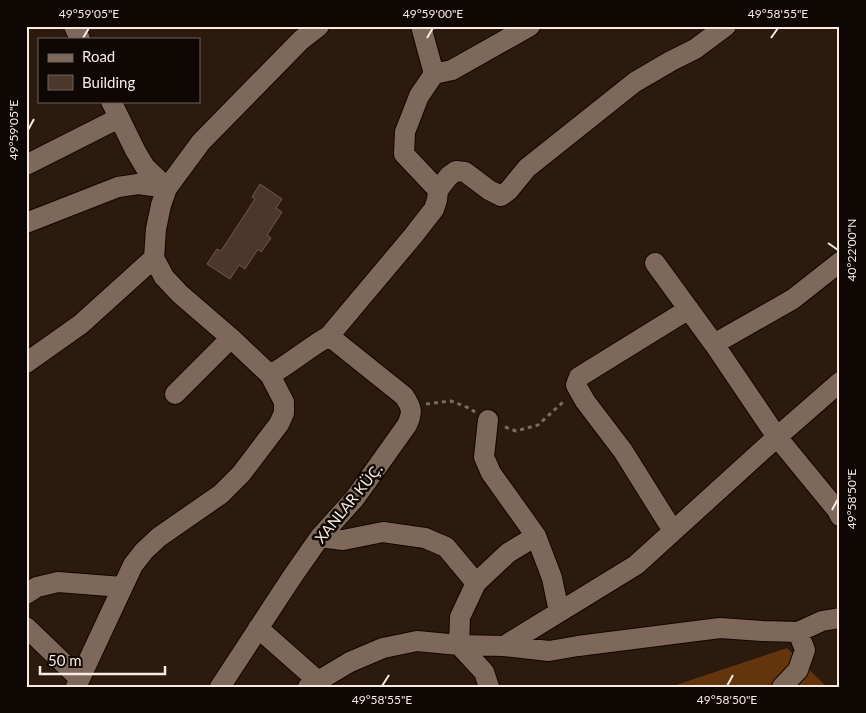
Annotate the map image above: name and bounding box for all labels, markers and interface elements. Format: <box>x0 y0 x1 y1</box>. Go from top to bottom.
text: 49°59'05"E <box>59 6 119 21</box>
text: 49°59'00"E <box>403 6 463 21</box>
text: 49°58'55"E <box>748 6 808 21</box>
legend <box>38 38 200 102</box>
text: Road <box>82 47 115 65</box>
text: Building <box>82 73 135 91</box>
text: 49°59'05"E <box>6 100 21 160</box>
text: 40°22'00"N <box>844 219 859 281</box>
street label: XANLAR KÜÇ. <box>310 460 386 546</box>
text: 49°58'50"E <box>844 469 859 529</box>
scale bar <box>40 643 165 675</box>
text: 50 m <box>48 651 82 669</box>
text: 49°58'55"E <box>352 692 412 707</box>
text: 49°58'50"E <box>697 692 757 707</box>

